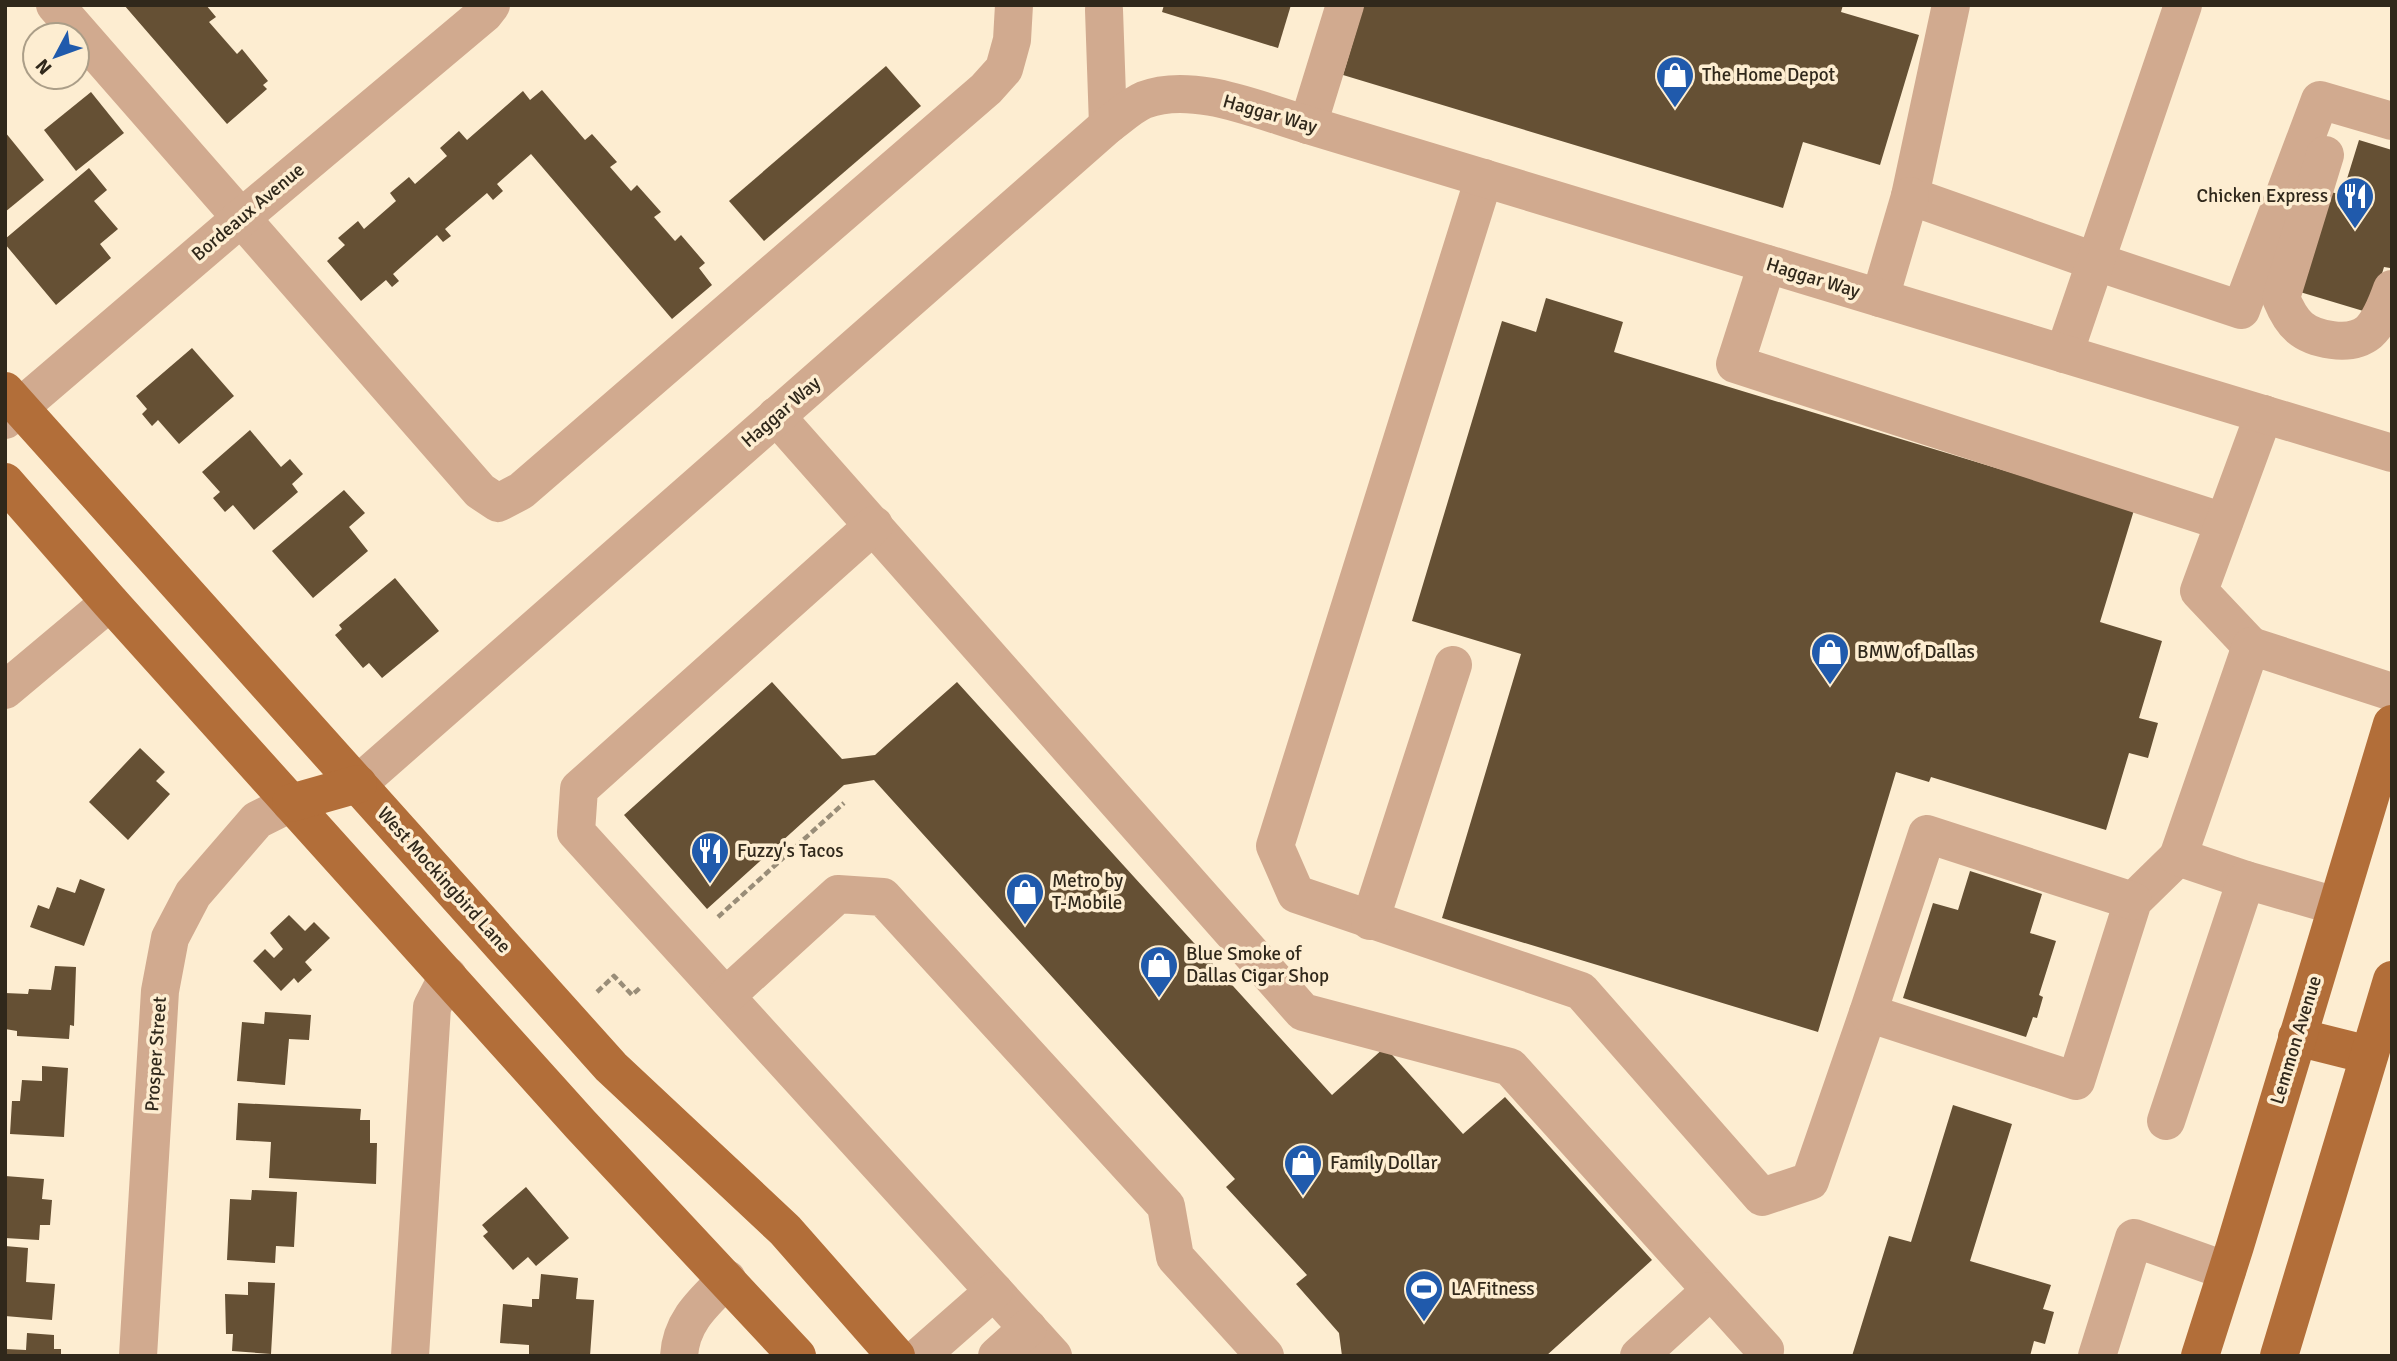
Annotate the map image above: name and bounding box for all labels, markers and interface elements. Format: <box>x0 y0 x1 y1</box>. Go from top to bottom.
north arrow <box>21 21 91 91</box>
text: N <box>31 54 57 79</box>
shop icon: The Home Depot <box>1654 54 1696 109</box>
place label: The Home Depot <box>1702 63 1836 87</box>
street label: Haggar Way <box>1220 89 1320 139</box>
street label: Bordeaux Avenue <box>187 158 309 266</box>
restaurant icon: Chicken Express <box>2334 175 2376 230</box>
place label: Chicken Express <box>2197 184 2328 208</box>
street label: Haggar Way <box>1763 252 1863 304</box>
street label: Haggar Way <box>737 371 826 453</box>
shop icon: BMW of Dallas <box>1809 631 1851 686</box>
place label: BMW of Dallas <box>1857 640 1975 664</box>
street label: West Mockingbird Lane <box>372 802 516 958</box>
restaurant icon: Fuzzy's Tacos <box>689 830 731 885</box>
place label: Fuzzy's Tacos <box>737 839 844 863</box>
place label: Metro by T-Mobile <box>1052 869 1123 915</box>
shop icon: Metro by T-Mobile <box>1004 871 1046 926</box>
place label: Blue Smoke of Dallas Cigar Shop <box>1186 942 1329 988</box>
shop icon: Blue Smoke of Dallas Cigar Shop <box>1138 944 1180 999</box>
street label: Lemmon Avenue <box>2265 973 2327 1107</box>
street label: Prosper Street <box>140 995 172 1112</box>
shop icon: Family Dollar <box>1282 1142 1324 1197</box>
place label: Family Dollar <box>1330 1151 1437 1175</box>
sports icon: LA Fitness <box>1403 1268 1445 1323</box>
place label: LA Fitness <box>1451 1277 1535 1301</box>

